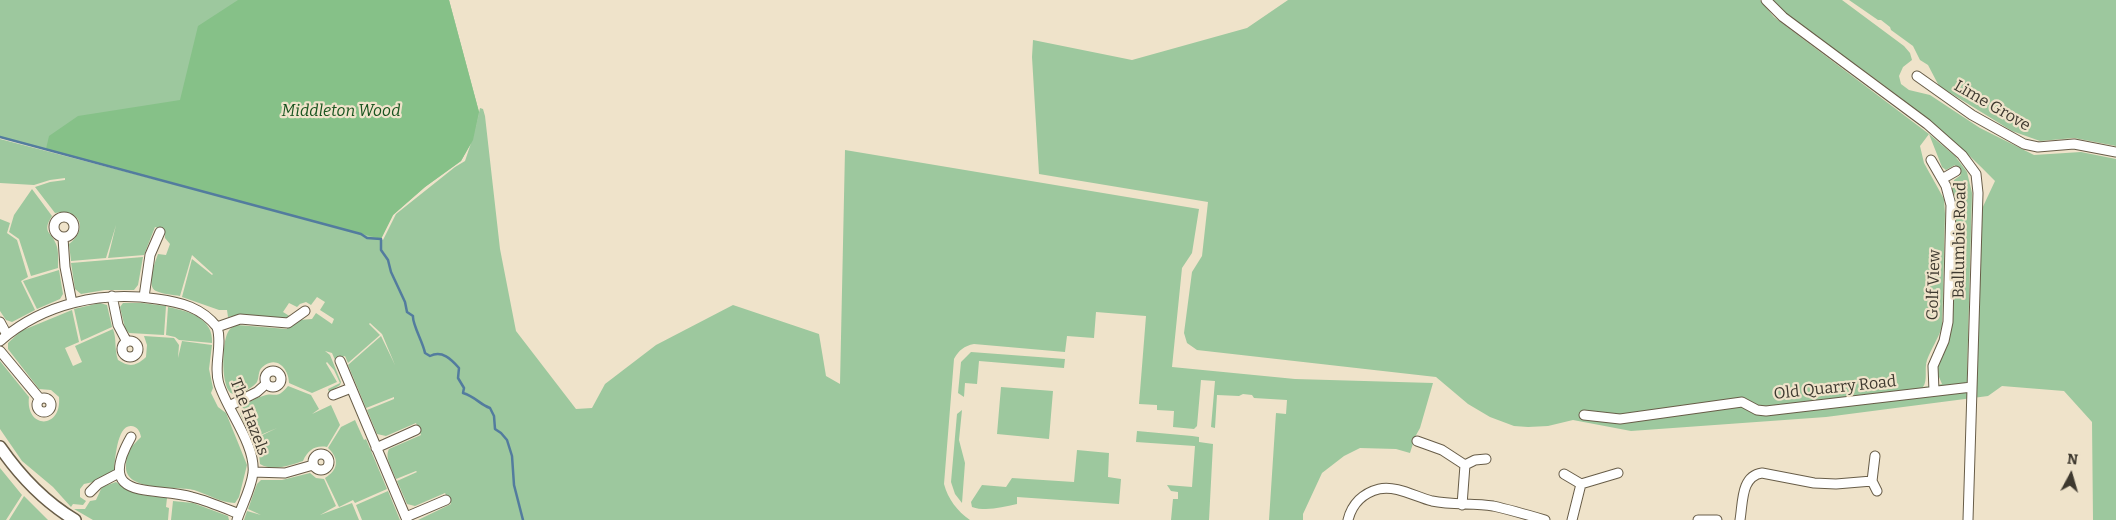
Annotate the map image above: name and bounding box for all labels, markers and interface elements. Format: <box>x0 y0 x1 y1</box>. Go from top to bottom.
street label: Lime Grove <box>1950 76 2034 136</box>
park label: Middleton Wood <box>281 102 401 122</box>
street label: Ballumbie Road <box>1949 181 1971 299</box>
street label: Golf View <box>1923 249 1945 321</box>
street label: Old Quarry Road <box>1773 372 1897 404</box>
street label: The Hazels <box>226 376 272 458</box>
north arrow <box>2046 450 2096 500</box>
text: N <box>2066 451 2079 469</box>

